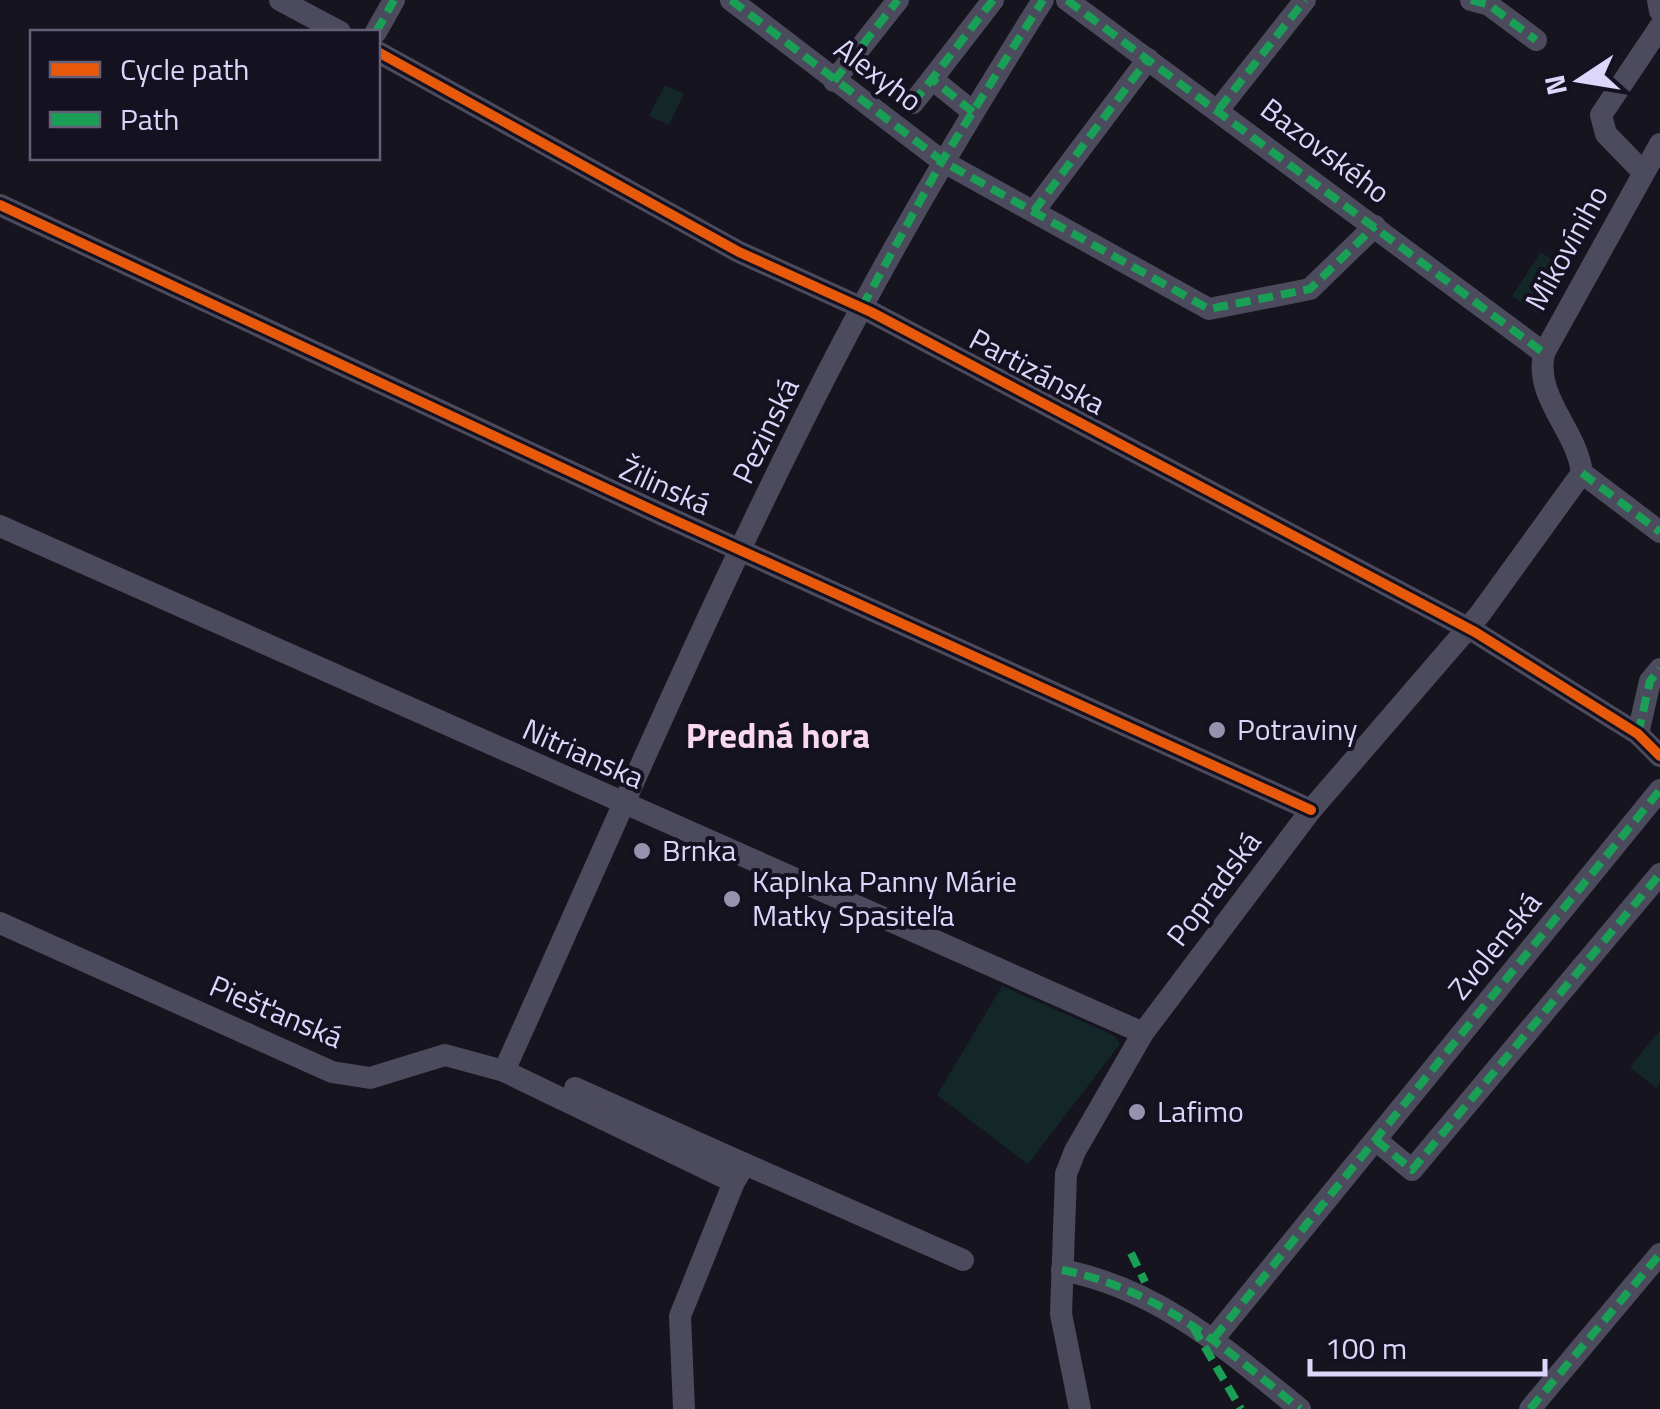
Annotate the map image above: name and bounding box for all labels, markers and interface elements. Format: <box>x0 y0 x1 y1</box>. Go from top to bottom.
street label: Alexyho <box>825 26 932 123</box>
legend <box>30 30 380 160</box>
north arrow <box>1530 30 1630 130</box>
text: Cycle path <box>120 46 249 92</box>
text: N <box>1532 71 1578 99</box>
street label: Bazovského <box>1251 86 1400 214</box>
text: Path <box>120 96 179 142</box>
street label: Mikovíniho <box>1513 176 1619 319</box>
street label: Partizánska <box>961 316 1114 426</box>
street label: Pezinská <box>720 370 810 491</box>
street label: Žilinská <box>612 446 718 527</box>
street label: Nitrianska <box>515 706 652 800</box>
place label: Potraviny <box>1237 706 1358 752</box>
district label: Predná hora <box>686 708 870 762</box>
marker: Potraviny <box>1206 719 1228 741</box>
street label: Popradská <box>1155 821 1272 956</box>
place label: Brnka <box>662 827 736 873</box>
marker: Brnka <box>631 840 653 862</box>
place label: Kaplnka Panny Márie Matky Spasiteľa <box>752 858 1017 938</box>
street label: Zvolenská <box>1436 881 1552 1009</box>
marker: Kaplnka Panny Márie Matky Spasiteľa <box>721 888 743 910</box>
street label: Piešťanská <box>203 962 350 1060</box>
place label: Lafimo <box>1157 1088 1244 1134</box>
marker: Lafimo <box>1126 1101 1148 1123</box>
scale bar <box>1310 1314 1545 1376</box>
text: 100 m <box>1325 1325 1407 1371</box>

